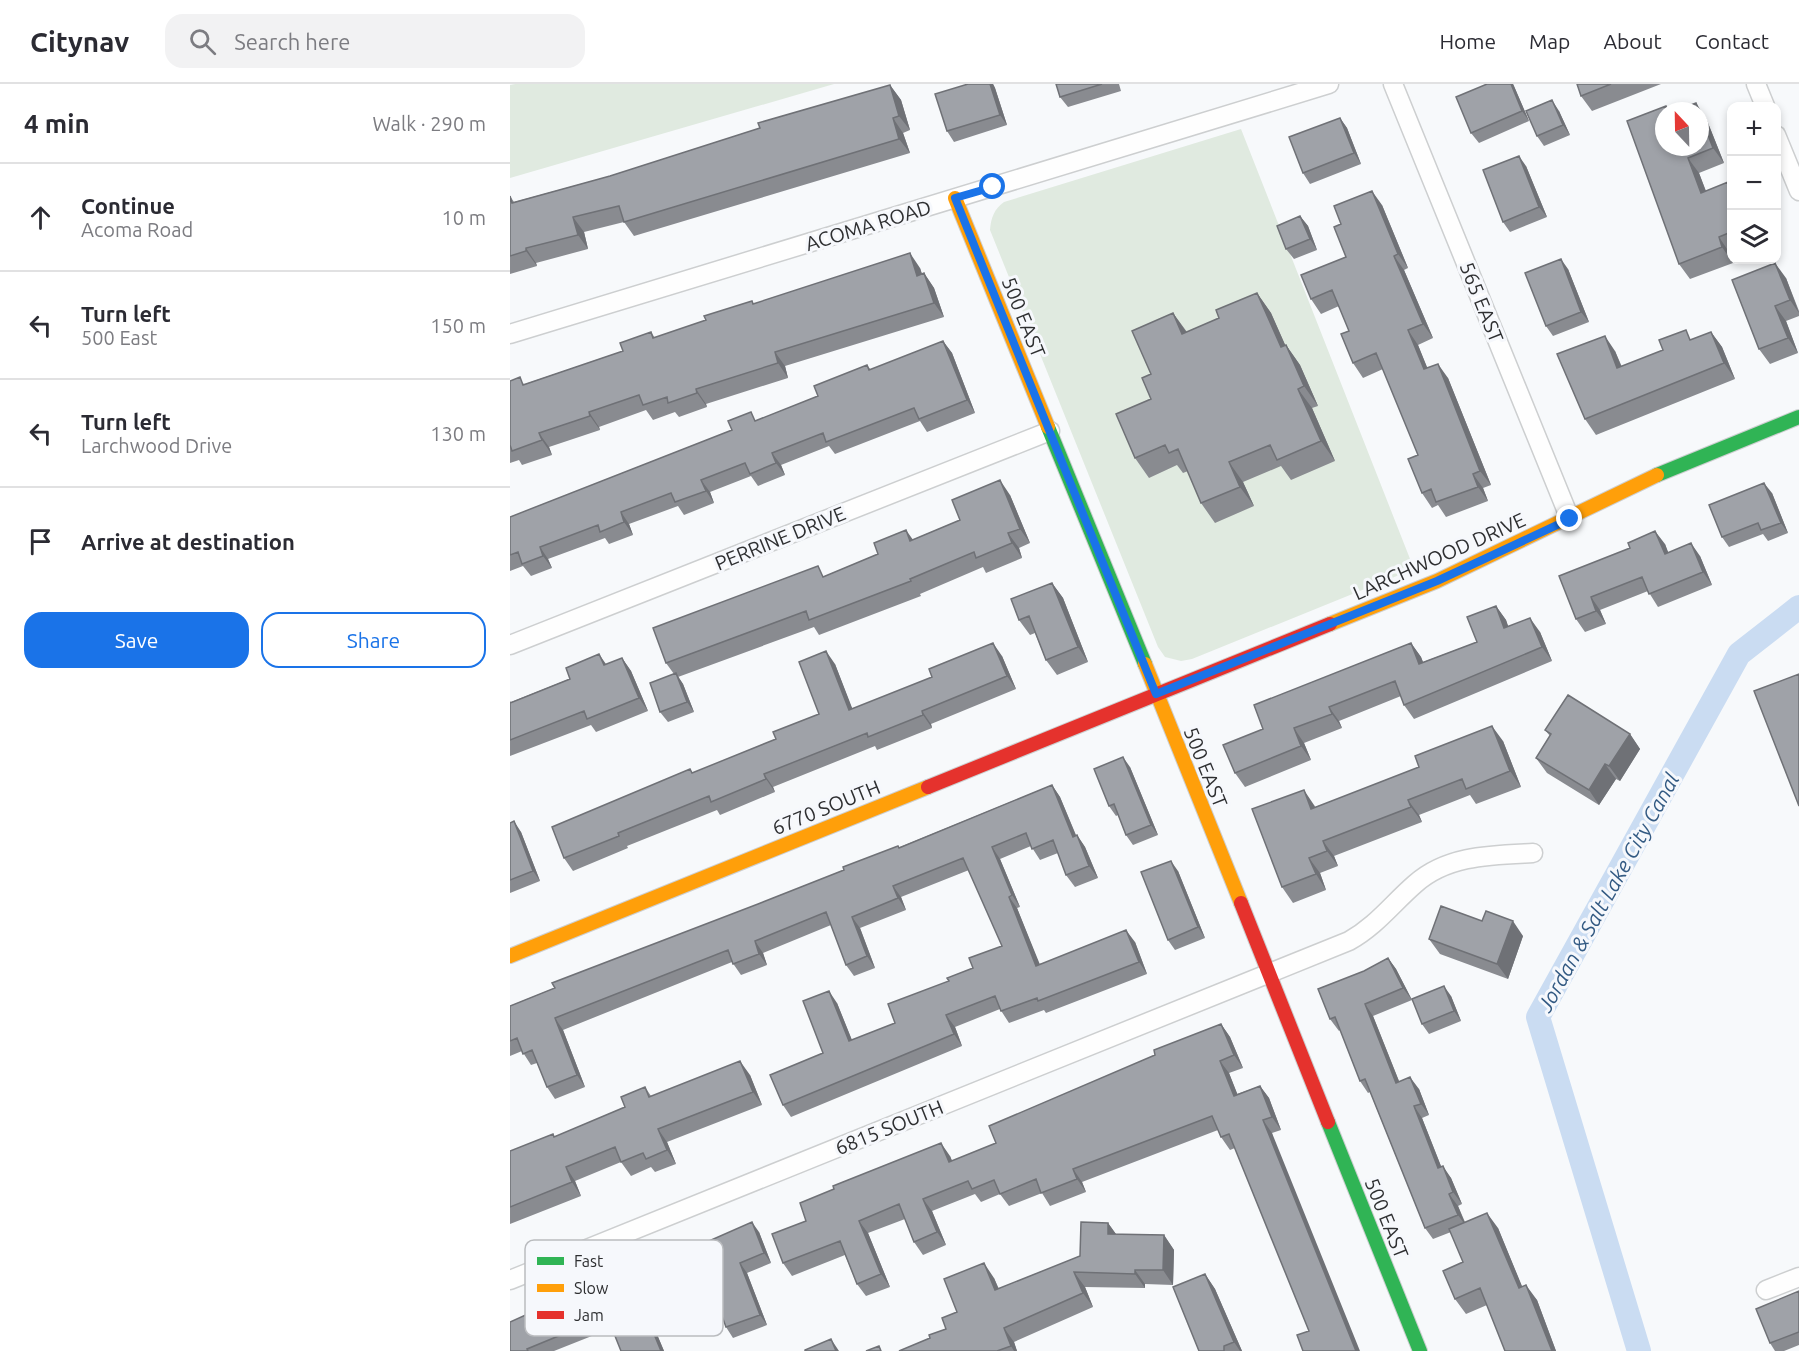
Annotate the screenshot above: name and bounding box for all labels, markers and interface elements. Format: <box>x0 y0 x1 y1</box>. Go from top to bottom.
search box <box>165 14 585 68</box>
icon: search <box>186 25 219 58</box>
text: Citynav <box>30 26 129 57</box>
text: Search here <box>234 29 350 54</box>
text: Home <box>1439 29 1496 53</box>
text: Map <box>1529 29 1570 53</box>
text: About <box>1603 29 1662 53</box>
text: Contact <box>1695 29 1769 53</box>
north arrow <box>1655 102 1709 156</box>
map controls <box>1727 102 1781 264</box>
button: + <box>1727 102 1781 156</box>
text: 4 min <box>24 109 90 138</box>
text: Walk · 290 m <box>373 112 486 135</box>
button: − <box>1727 156 1781 210</box>
route start <box>979 173 1005 199</box>
text: Continue <box>81 193 175 218</box>
street label: ACOMA ROAD <box>802 195 934 255</box>
icon: ahead <box>24 201 57 234</box>
text: 10 m <box>442 206 486 229</box>
button: layers <box>1727 210 1781 264</box>
text: Acoma Road <box>81 218 193 241</box>
street label: 565 EAST <box>1455 258 1509 346</box>
street label: 500 EAST <box>997 273 1051 361</box>
text: Turn left <box>81 301 171 326</box>
icon: left <box>24 309 57 342</box>
text: 150 m <box>430 314 486 337</box>
text: 500 East <box>81 326 157 349</box>
text: Turn left <box>81 409 171 434</box>
icon: left <box>24 417 57 450</box>
text: 130 m <box>430 422 486 445</box>
text: Larchwood Drive <box>81 434 232 457</box>
street label: PERRINE DRIVE <box>711 501 849 575</box>
route end <box>1556 505 1582 531</box>
street label: LARCHWOOD DRIVE <box>1349 508 1529 604</box>
icon: arrive <box>24 525 57 558</box>
text: Arrive at destination <box>81 529 295 554</box>
button: Save <box>24 612 249 668</box>
button: Share <box>261 612 486 668</box>
street label: 500 EAST <box>1179 723 1233 811</box>
water label: Jordan & Salt Lake City Canal <box>1532 769 1684 1016</box>
street label: 6770 SOUTH <box>769 775 883 839</box>
street label: 6815 SOUTH <box>832 1095 946 1159</box>
street label: 500 EAST <box>1360 1174 1414 1262</box>
legend <box>525 1240 723 1336</box>
text: Fast <box>574 1252 604 1270</box>
text: Slow <box>574 1279 609 1297</box>
text: Jam <box>574 1306 604 1324</box>

